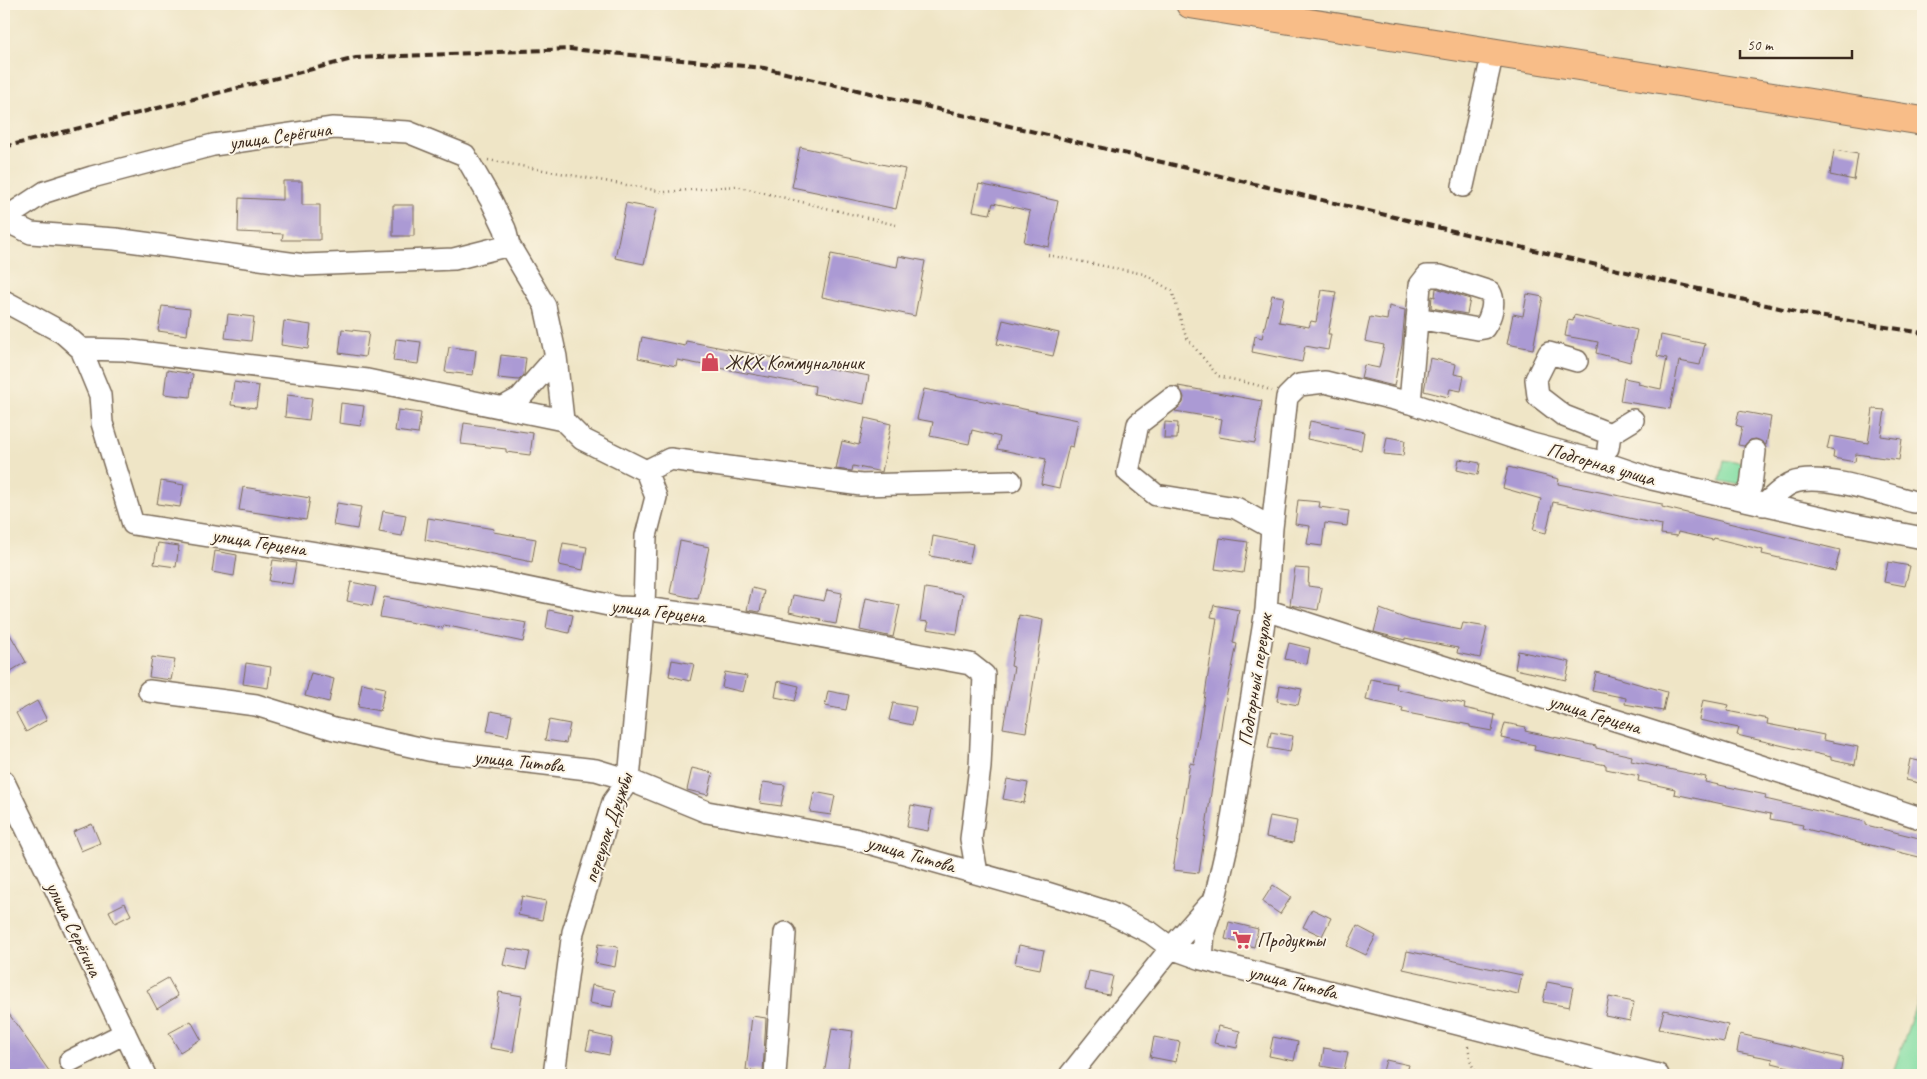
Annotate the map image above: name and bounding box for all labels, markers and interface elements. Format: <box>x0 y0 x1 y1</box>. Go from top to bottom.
scale bar <box>1740 28 1852 60</box>
text: 50 m <box>1747 36 1774 55</box>
street label: улица Серёгина <box>227 116 334 156</box>
place label: ЖКХ Коммунальник <box>725 350 865 375</box>
shop icon: ЖКХ Коммунальник <box>699 351 721 373</box>
street label: Подгорная улица <box>1544 437 1659 492</box>
street label: улица Герцена <box>209 522 310 562</box>
street label: улица Герцена <box>608 593 708 629</box>
street label: Подгорный переулок <box>1232 611 1278 748</box>
street label: улица Герцена <box>1545 688 1646 740</box>
street label: улица Титова <box>472 744 567 778</box>
street label: переулок Дружбы <box>578 769 639 886</box>
street label: улица Титова <box>863 829 960 879</box>
street label: улица Серёгина <box>40 877 109 982</box>
place label: Продукты <box>1257 928 1326 953</box>
supermarket icon: Продукты <box>1231 929 1253 951</box>
street label: улица Титова <box>1245 959 1342 1005</box>

